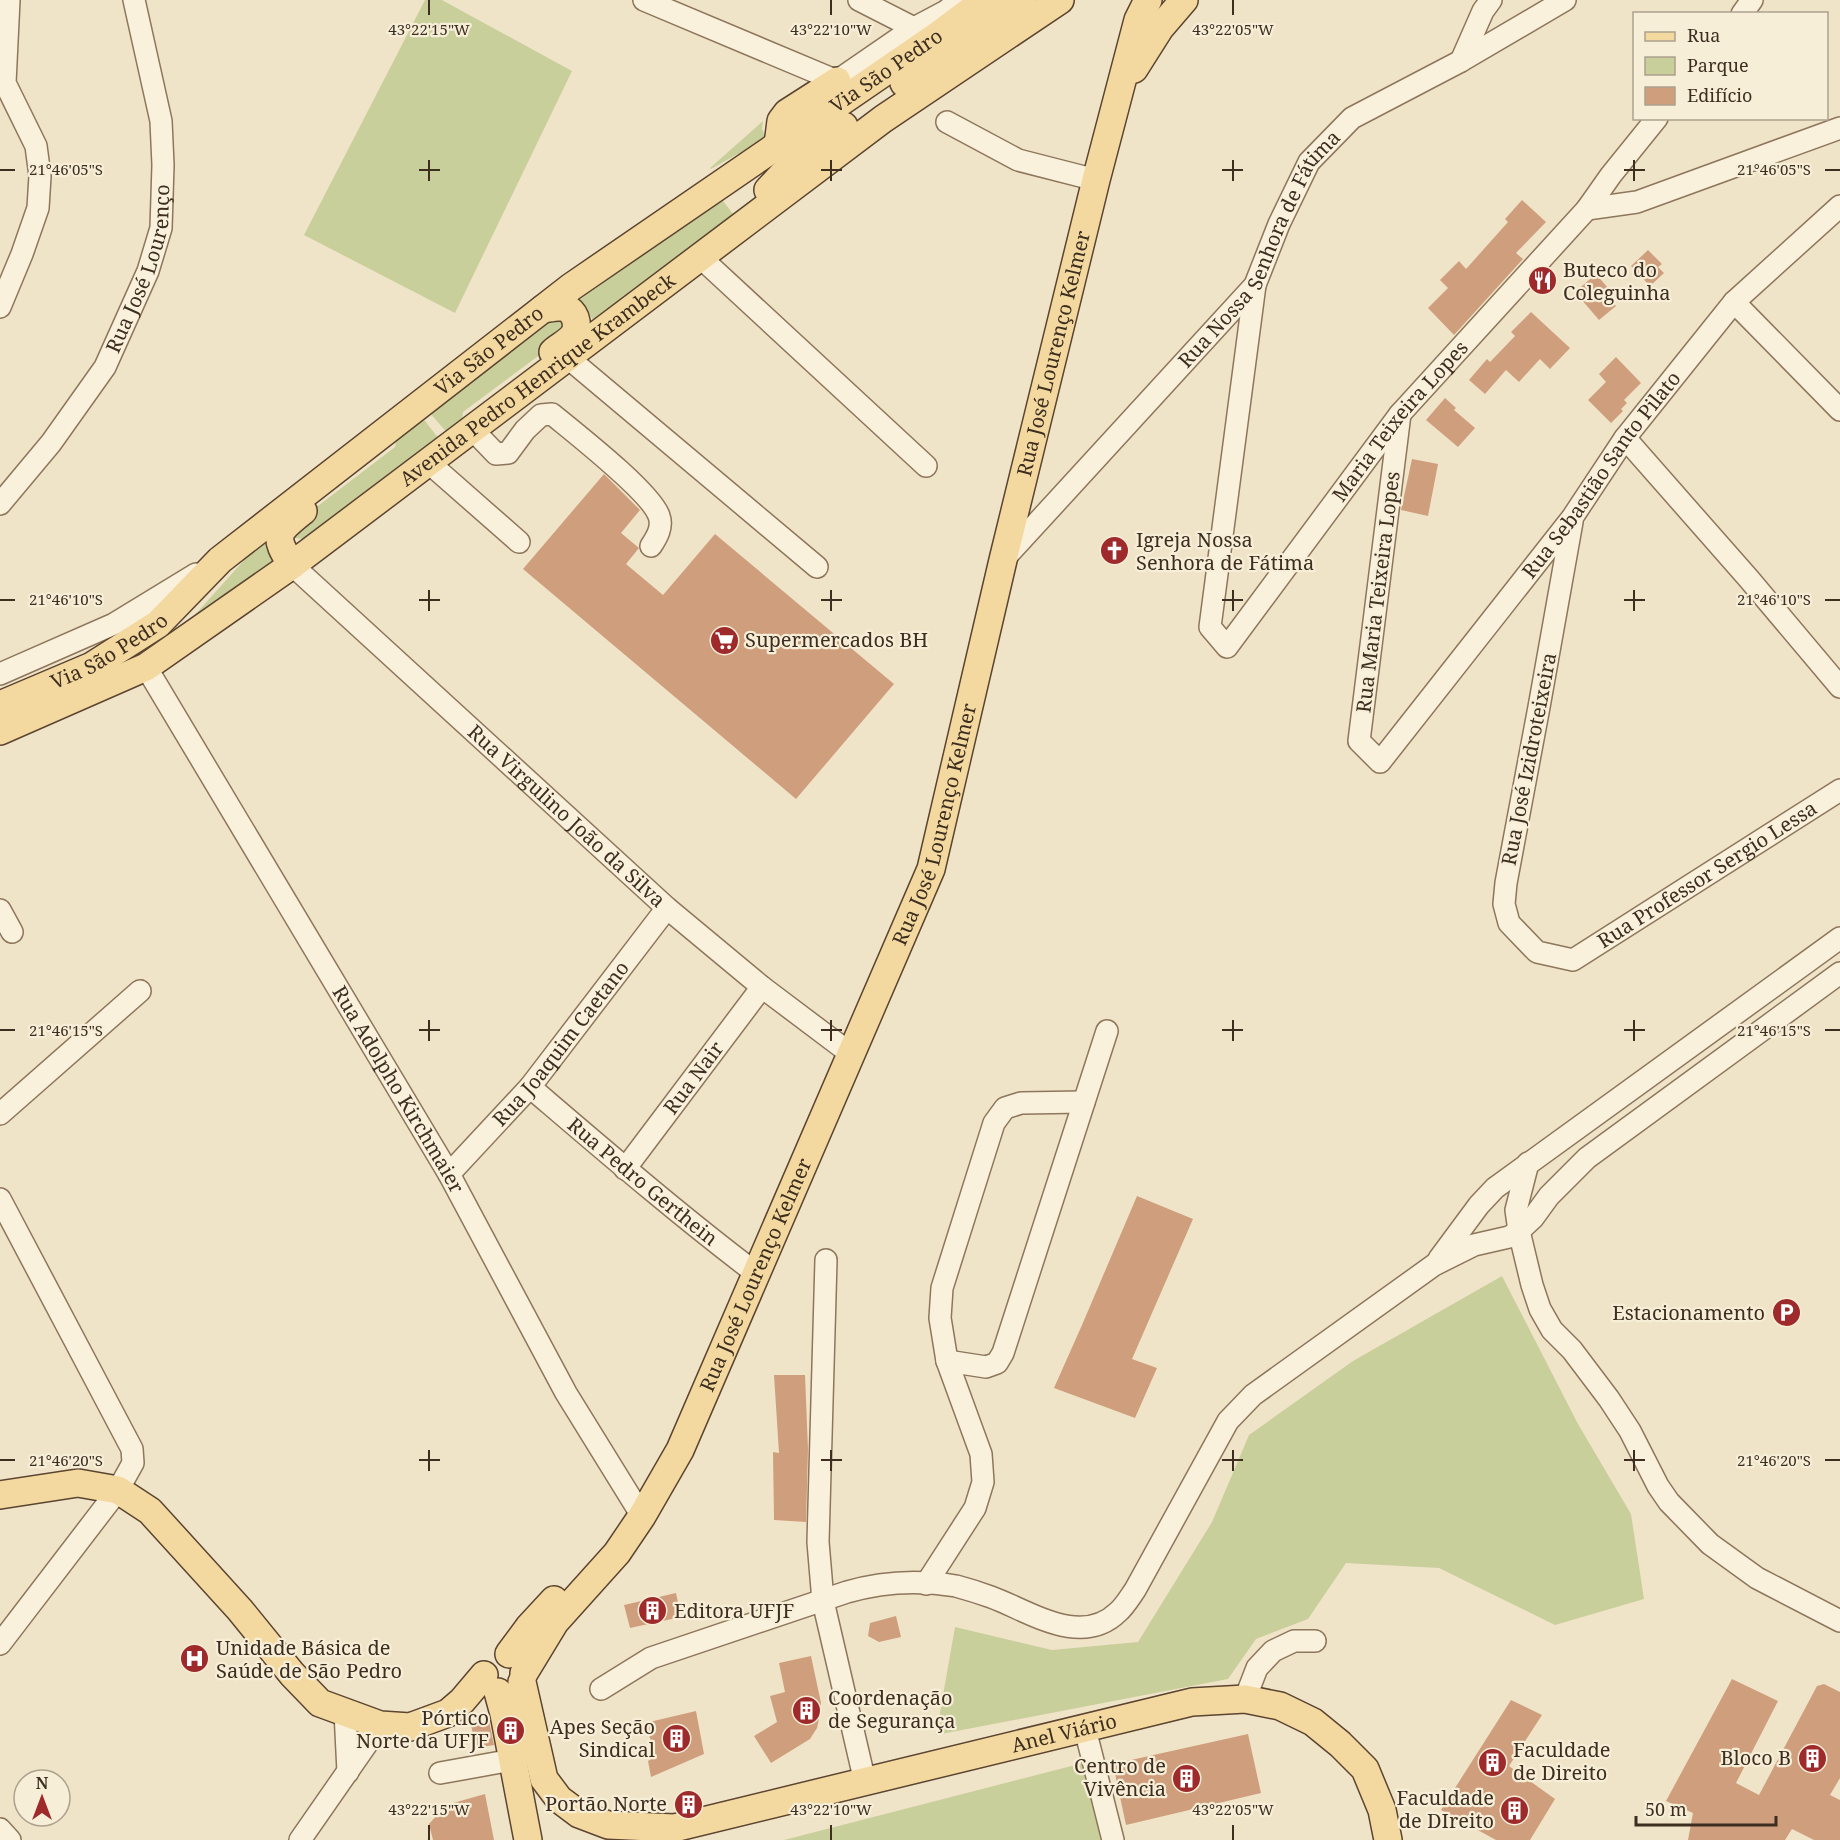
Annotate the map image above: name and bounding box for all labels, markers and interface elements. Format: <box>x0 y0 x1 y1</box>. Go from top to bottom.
legend <box>1633 12 1828 120</box>
text: 43°22'15"W <box>388 19 470 39</box>
text: 43°22'10"W <box>790 19 872 39</box>
text: 43°22'05"W <box>1192 19 1274 39</box>
street label: Via São Pedro <box>824 22 948 119</box>
text: Rua <box>1687 23 1720 47</box>
text: Parque <box>1687 53 1749 77</box>
text: Edifício <box>1687 83 1752 107</box>
street label: Rua Nossa Senhora de Fátima <box>1172 124 1346 373</box>
text: 21°46'05"S <box>29 159 103 179</box>
text: 21°46'05"S <box>1737 159 1811 179</box>
street label: Rua José Lourenço <box>99 184 175 357</box>
street label: Rua José Lourenço Kelmer <box>1010 227 1096 479</box>
place label: Buteco do Coleguinha <box>1563 256 1670 306</box>
restaurant icon: Buteco do Coleguinha <box>1526 265 1558 297</box>
street label: Avenida Pedro Henrique Krambeck <box>394 266 681 492</box>
street label: Via São Pedro <box>429 299 549 401</box>
street label: Maria Teixeira Lopes <box>1326 334 1474 507</box>
street label: Rua Sebastião Santo Pilato <box>1516 365 1686 584</box>
street label: Rua Maria Teixeira Lopes <box>1349 470 1406 714</box>
place label: Igreja Nossa Senhora de Fátima <box>1136 526 1314 576</box>
church icon: Igreja Nossa Senhora de Fátima <box>1099 535 1131 567</box>
text: 21°46'10"S <box>29 589 103 609</box>
text: 21°46'10"S <box>1737 589 1811 609</box>
street label: Via São Pedro <box>46 607 174 695</box>
supermarket icon: Supermercados BH <box>708 624 740 656</box>
place label: Supermercados BH <box>745 626 928 653</box>
street label: Rua José Izidroteixeira <box>1495 650 1562 868</box>
street label: Rua José Lourenço Kelmer <box>886 700 982 949</box>
street label: Rua Virgulino João da Silva <box>462 718 672 913</box>
street label: Rua Professor Sergio Lessa <box>1592 794 1822 954</box>
street label: Rua Joaquim Caetano <box>486 955 635 1132</box>
street label: Rua Adolpho Kirchmaier <box>326 980 471 1198</box>
text: 21°46'15"S <box>29 1020 103 1040</box>
text: 21°46'15"S <box>1737 1020 1811 1040</box>
street label: Rua Nair <box>657 1035 730 1120</box>
street label: Rua Pedro Gerthein <box>562 1111 724 1252</box>
street label: Rua José Lourenço Kelmer <box>693 1153 818 1396</box>
parking icon: Estacionamento <box>1770 1297 1802 1329</box>
place label: Estacionamento <box>1612 1299 1765 1326</box>
text: 21°46'20"S <box>29 1450 103 1470</box>
text: 21°46'20"S <box>1737 1450 1811 1470</box>
building icon: Editora UFJF <box>637 1595 669 1627</box>
place label: Editora UFJF <box>674 1597 794 1624</box>
place label: Unidade Básica de Saúde de São Pedro <box>216 1634 402 1684</box>
hospital icon: Unidade Básica de Saúde de São Pedro <box>179 1643 211 1675</box>
place label: Coordenação de Segurança <box>828 1684 956 1734</box>
building icon: Coordenação de Segurança <box>791 1694 823 1726</box>
place label: Pórtico Norte da UFJF <box>356 1704 489 1754</box>
street label: Anel Viário <box>1008 1707 1119 1758</box>
place label: Apes Seção Sindical <box>549 1713 655 1763</box>
building icon: Pórtico Norte da UFJF <box>494 1714 526 1746</box>
building icon: Apes Seção Sindical <box>660 1723 692 1755</box>
place label: Faculdade de Direito <box>1513 1736 1611 1786</box>
building icon: Bloco B <box>1796 1742 1828 1774</box>
place label: Bloco B <box>1721 1744 1791 1771</box>
building icon: Faculdade de Direito <box>1476 1746 1508 1778</box>
place label: Centro de Vivência <box>1074 1752 1166 1802</box>
building icon: Centro de Vivência <box>1171 1762 1203 1794</box>
north arrow <box>12 1768 72 1828</box>
text: N <box>36 1772 49 1794</box>
place label: Faculdade de DIreito <box>1396 1784 1494 1834</box>
building icon: Portão Norte <box>672 1788 704 1820</box>
scale bar <box>1636 1789 1776 1827</box>
place label: Portão Norte <box>545 1790 667 1817</box>
building icon: Faculdade de DIreito <box>1499 1794 1531 1826</box>
text: 50 m <box>1645 1797 1687 1821</box>
text: 43°22'15"W <box>388 1799 470 1819</box>
text: 43°22'10"W <box>790 1799 872 1819</box>
text: 43°22'05"W <box>1192 1799 1274 1819</box>

